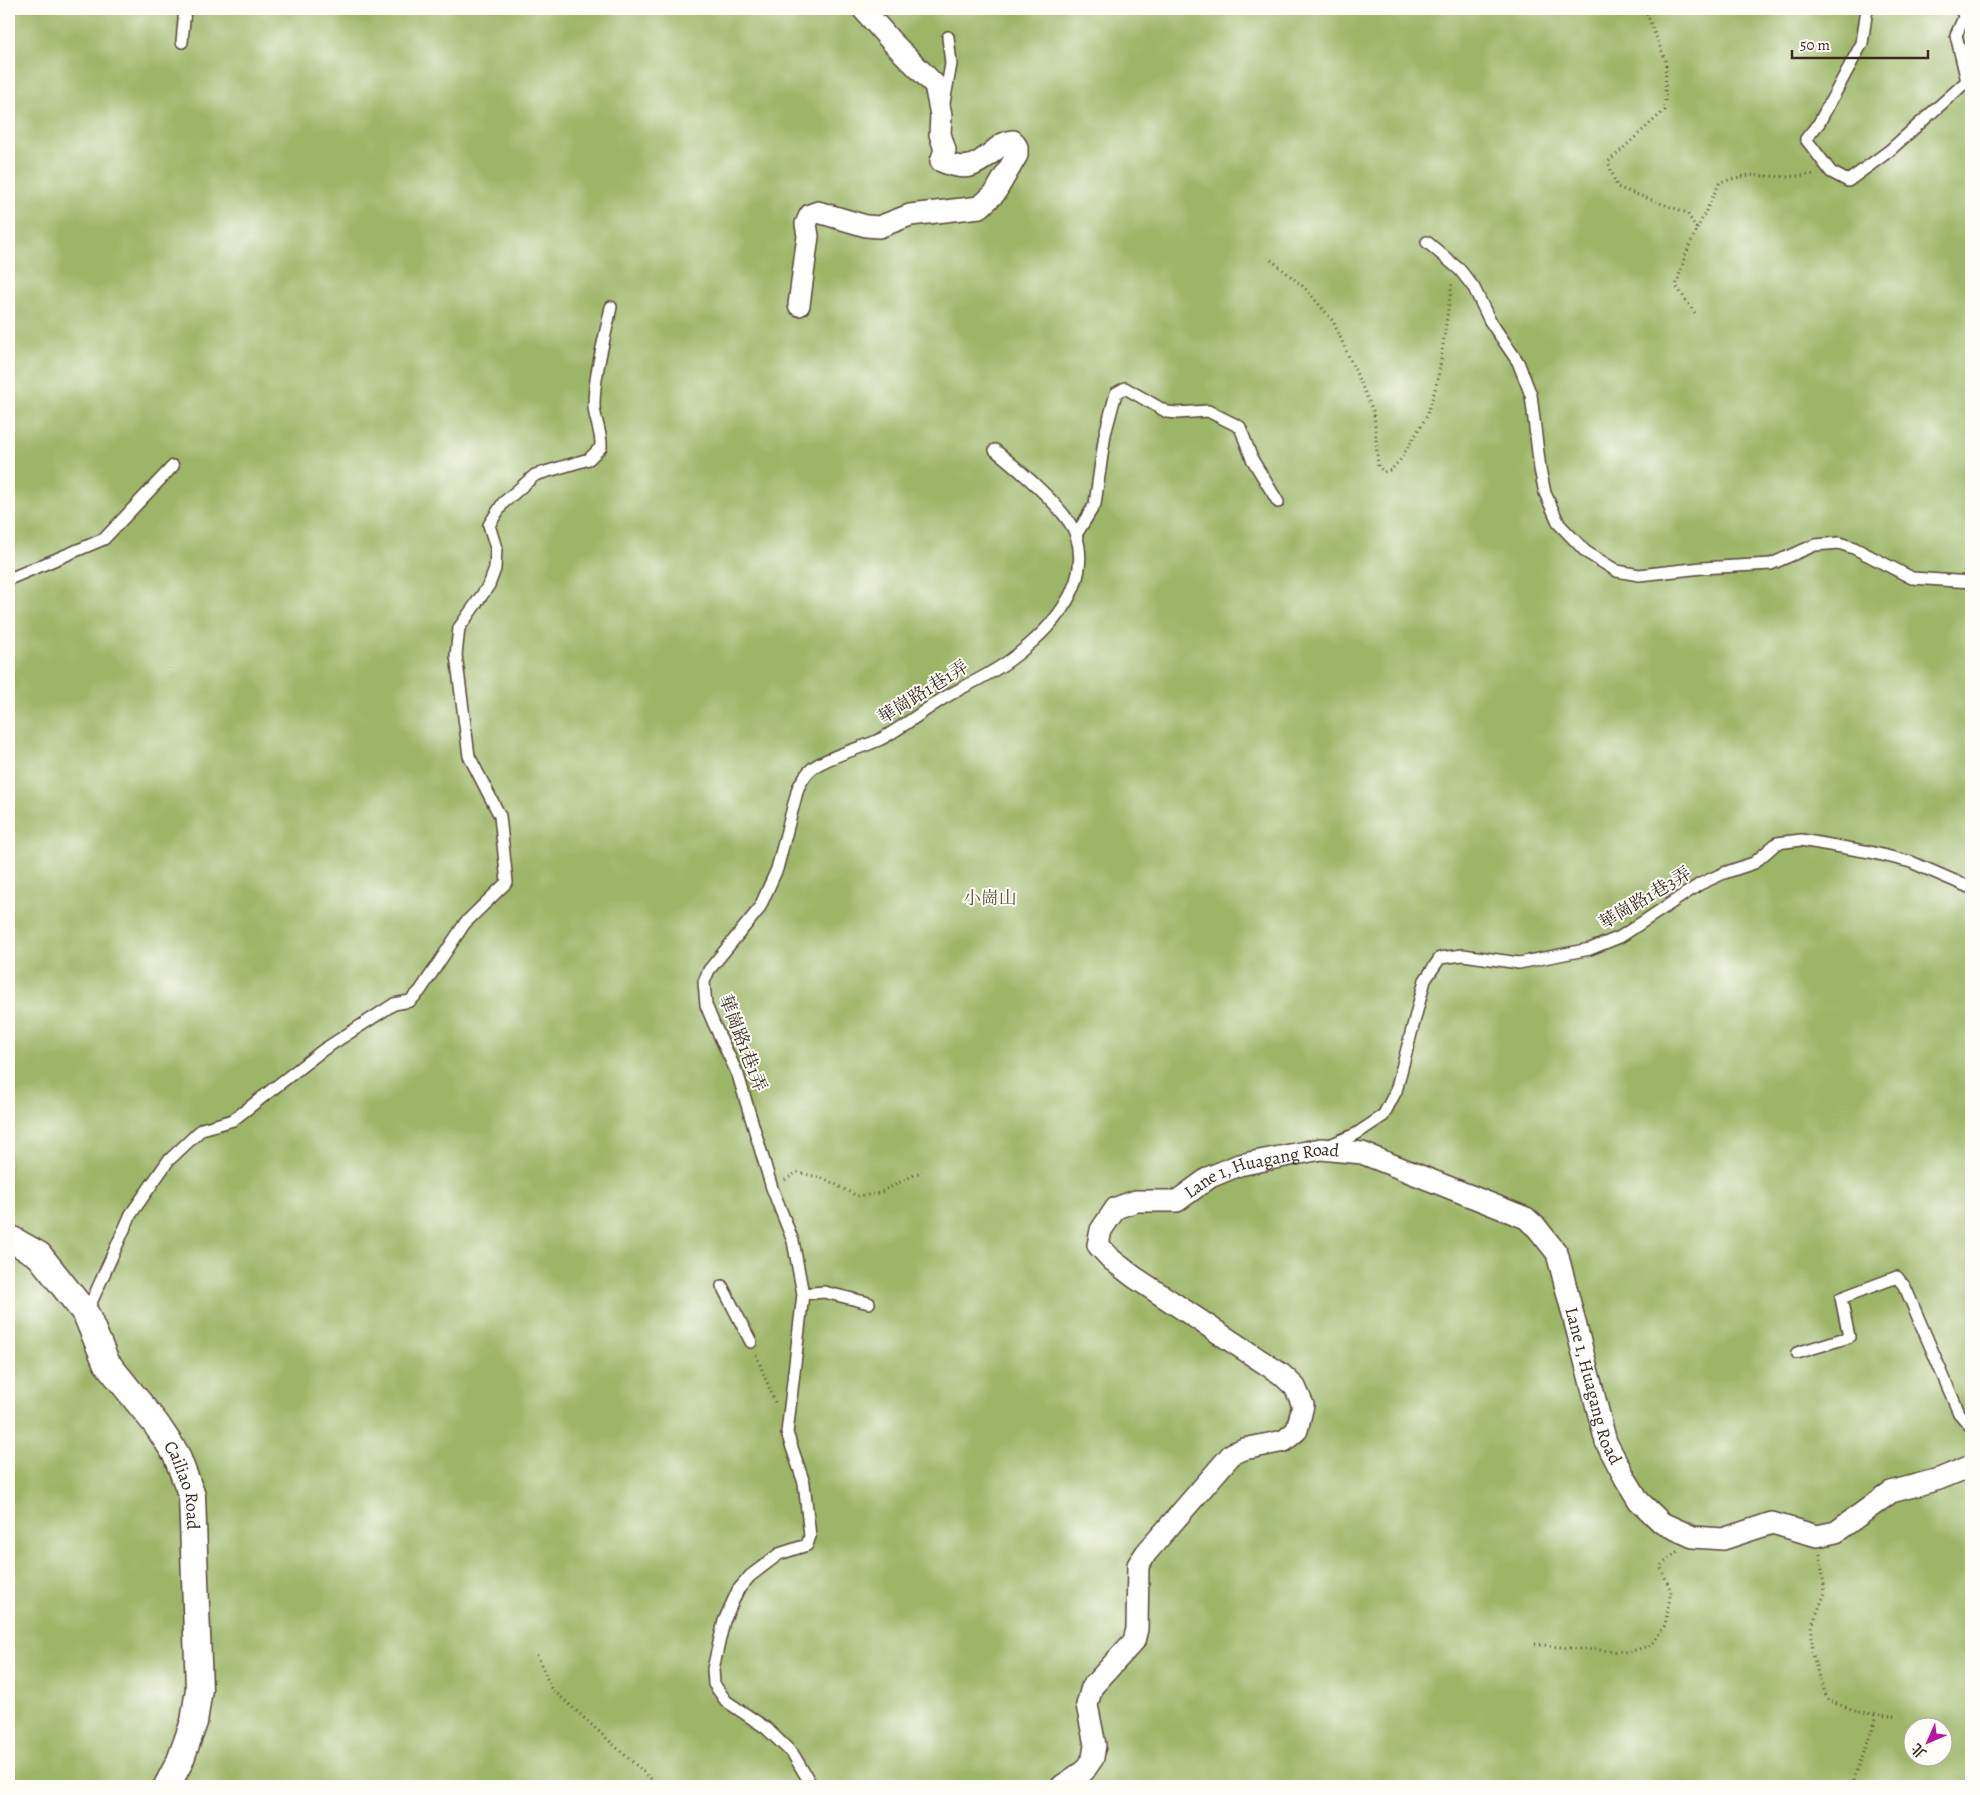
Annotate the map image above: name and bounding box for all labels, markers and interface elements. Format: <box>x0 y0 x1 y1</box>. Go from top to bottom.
scale bar <box>1792 28 1929 60</box>
text: 50 m <box>1800 35 1830 55</box>
street label: 華崗路1巷1弄 <box>873 655 973 729</box>
street label: 華崗路1巷3弄 <box>1594 861 1696 935</box>
park label: 小崗山 <box>963 886 1017 910</box>
street label: 華崗路1巷1弄 <box>713 991 773 1095</box>
street label: Lane 1, Huagang Road <box>1179 1137 1341 1204</box>
street label: Lane 1, Huagang Road <box>1560 1304 1628 1469</box>
street label: Cailiao Road <box>158 1436 205 1531</box>
north arrow <box>1902 1718 1952 1768</box>
text: 北 <box>1907 1739 1931 1763</box>

